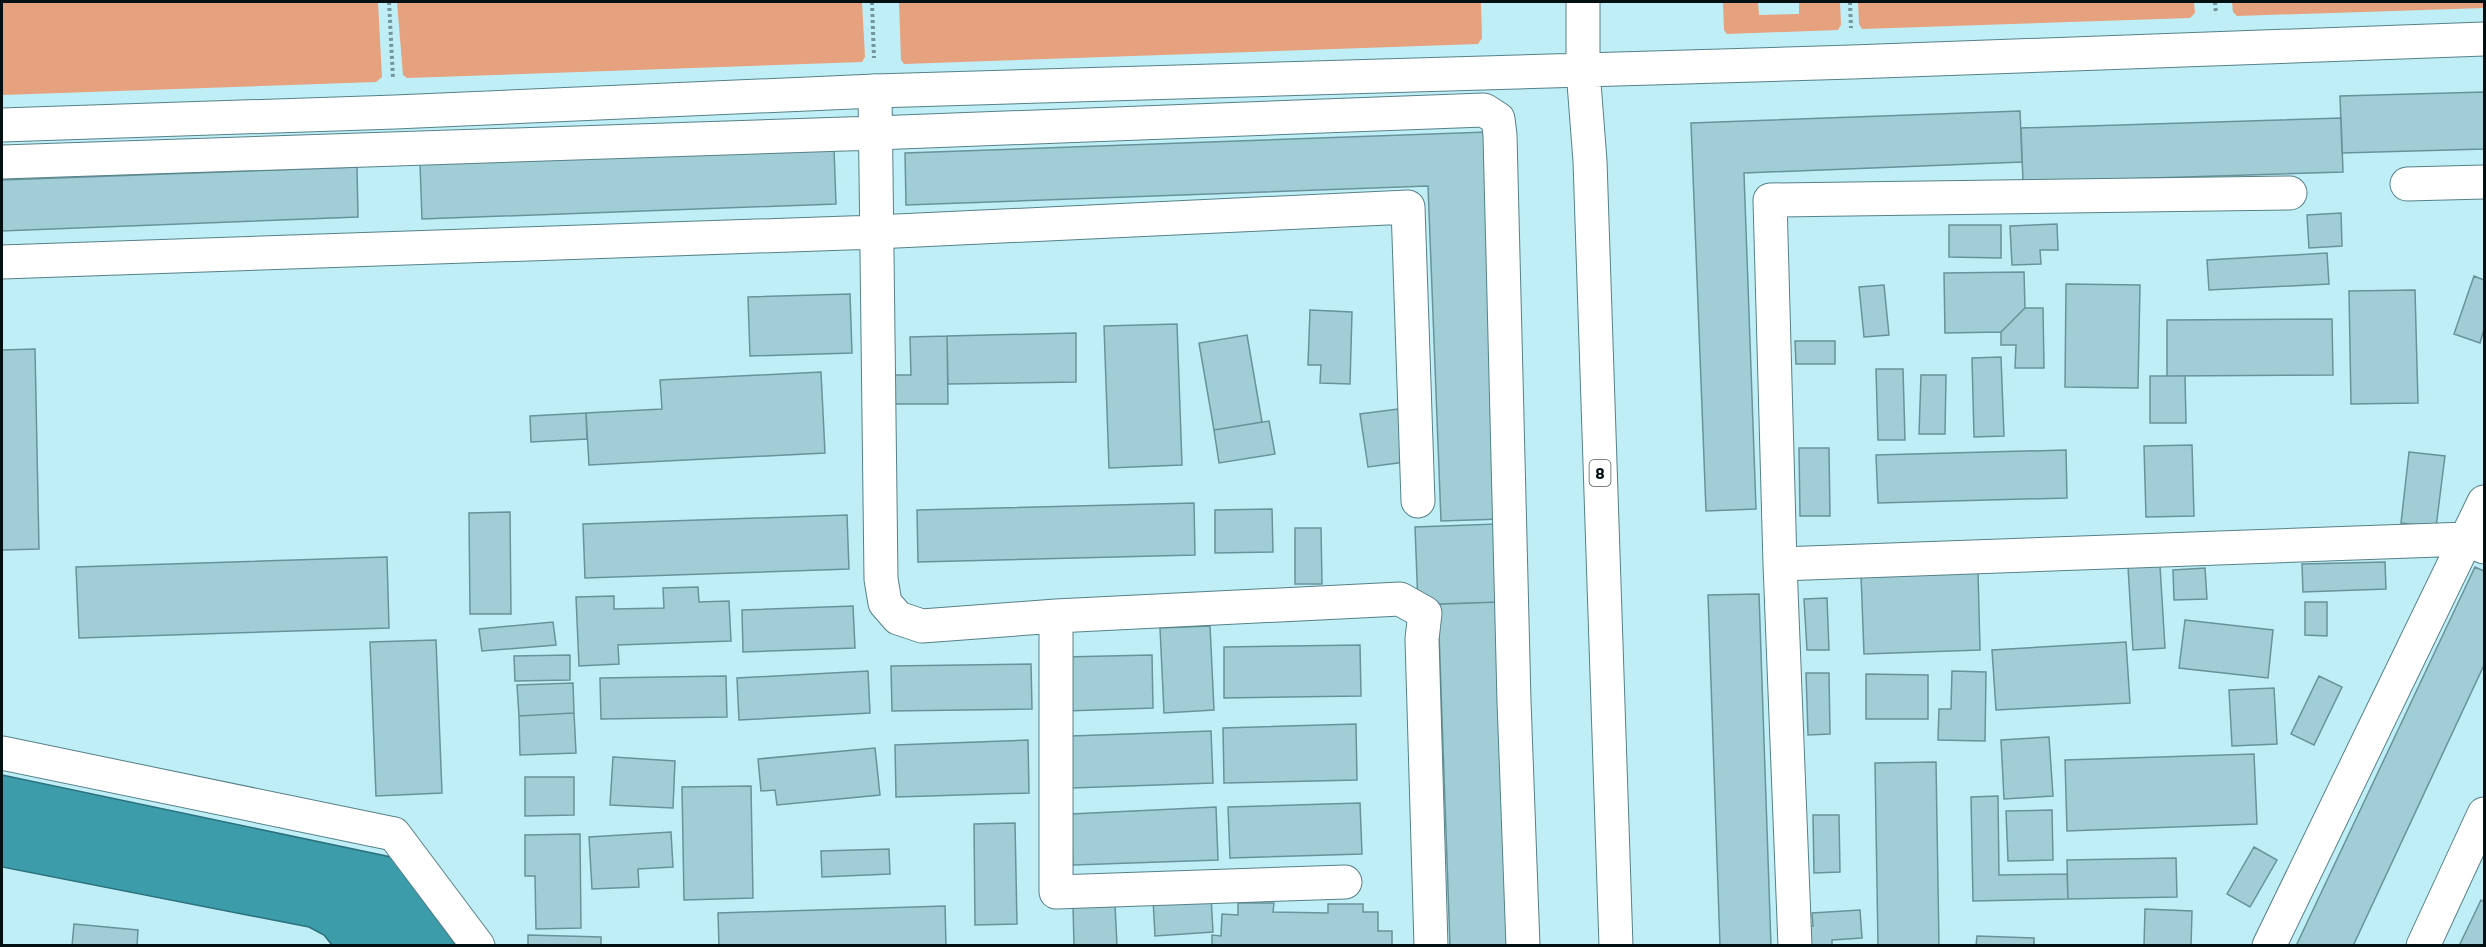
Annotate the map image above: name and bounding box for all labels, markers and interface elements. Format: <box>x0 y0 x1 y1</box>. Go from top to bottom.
road number: 8 <box>1590 460 1610 486</box>

